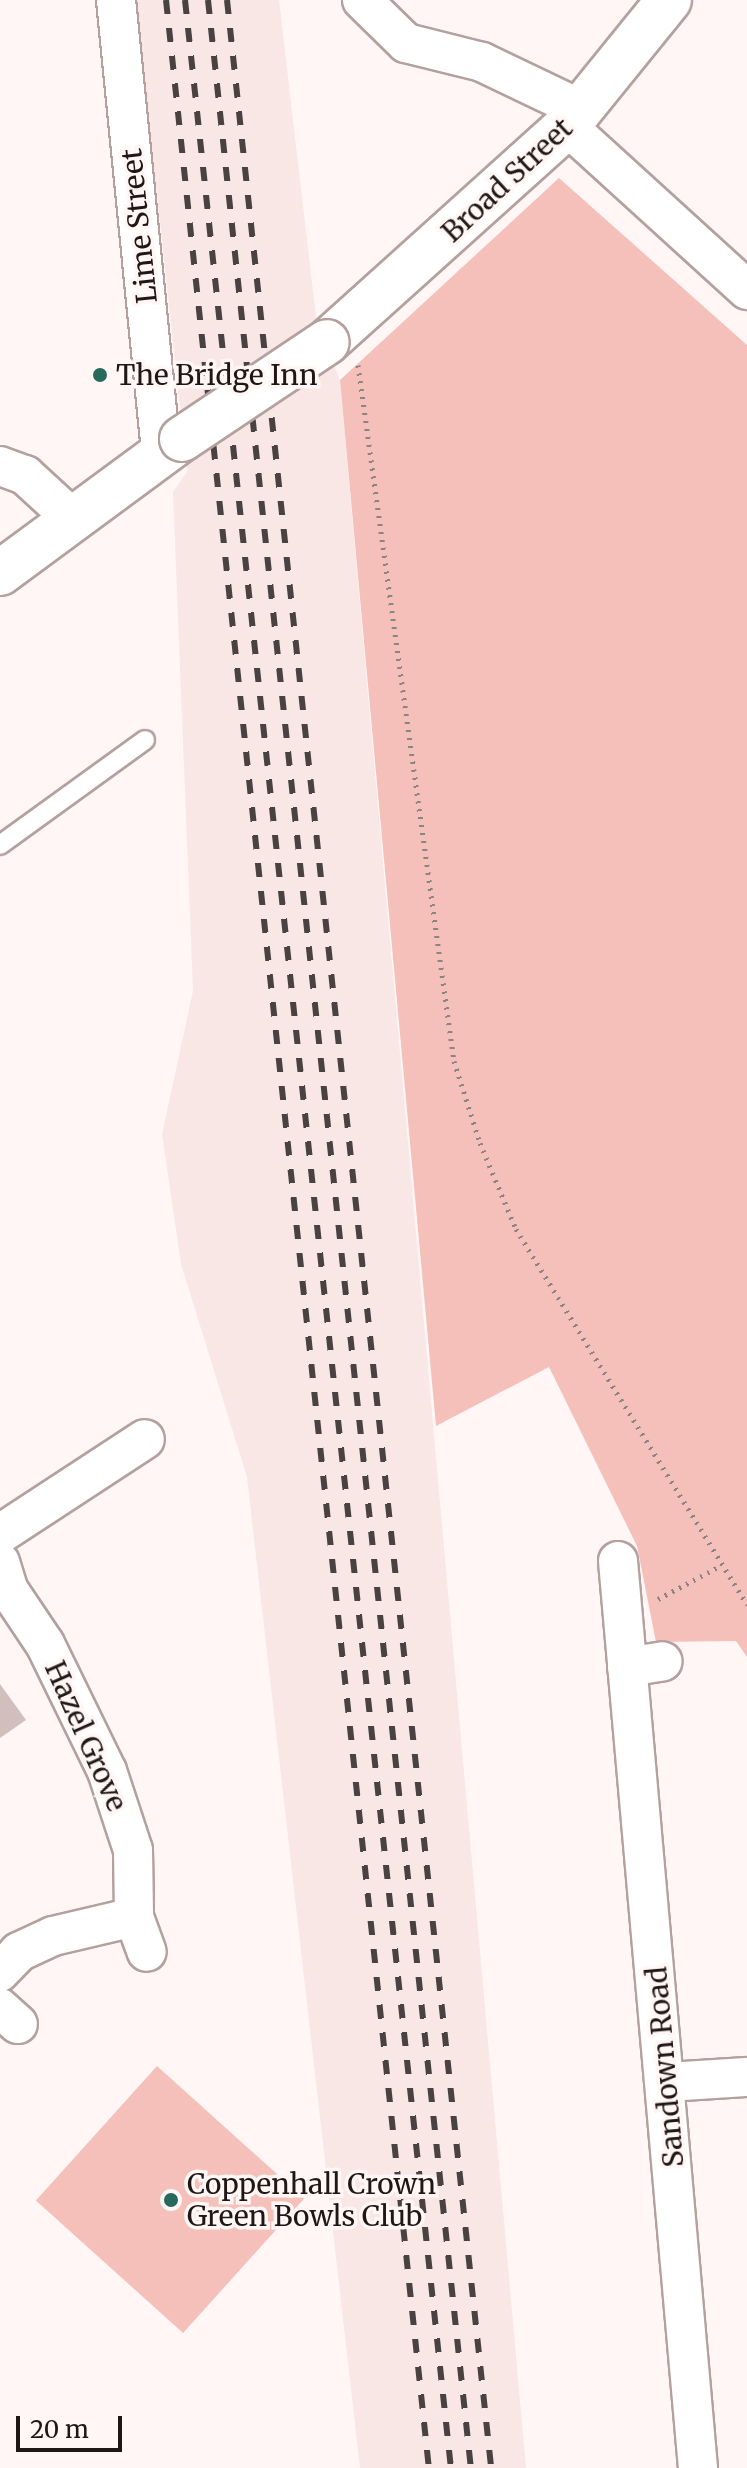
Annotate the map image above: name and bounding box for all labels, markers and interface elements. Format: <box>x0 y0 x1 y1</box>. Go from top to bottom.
street label: Broad Street <box>435 111 579 249</box>
street label: Lime Street <box>114 147 164 305</box>
place label: The Bridge Inn <box>116 358 317 392</box>
marker: The Bridge Inn <box>91 366 109 384</box>
street label: Hazel Grove <box>38 1656 134 1816</box>
street label: Sandown Road <box>639 1965 691 2169</box>
place label: Coppenhall Crown Green Bowls Club <box>187 2167 436 2233</box>
marker: Coppenhall Crown Green Bowls Club <box>162 2191 180 2209</box>
scale bar <box>20 2400 126 2450</box>
text: 20 m <box>30 2414 89 2445</box>

